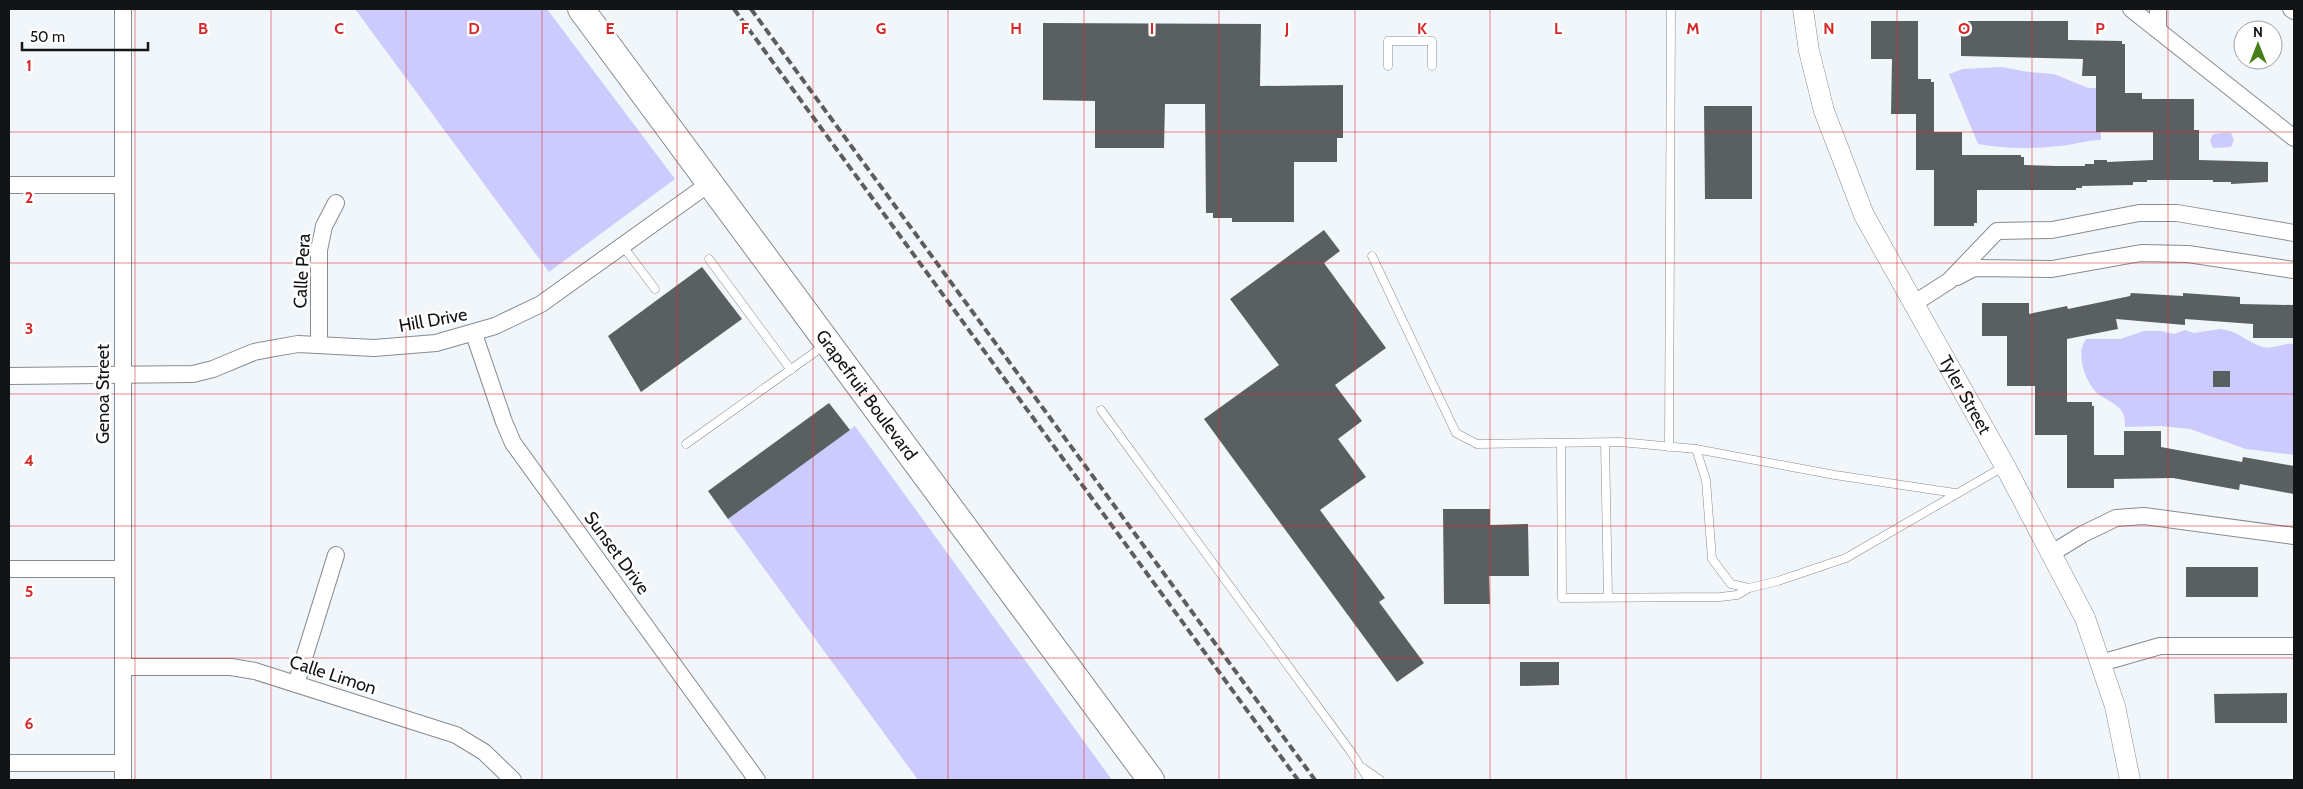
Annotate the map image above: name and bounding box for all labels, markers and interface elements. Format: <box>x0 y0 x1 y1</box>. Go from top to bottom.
text: B <box>198 19 208 38</box>
text: C <box>334 19 344 38</box>
text: D <box>468 19 480 38</box>
text: E <box>605 19 615 38</box>
text: F <box>741 19 750 38</box>
text: G <box>876 19 886 38</box>
text: H <box>1010 19 1022 38</box>
text: I <box>1150 19 1154 38</box>
text: J <box>1284 19 1289 38</box>
text: K <box>1417 19 1427 38</box>
text: L <box>1554 19 1562 38</box>
text: M <box>1686 19 1700 38</box>
text: N <box>1823 19 1835 38</box>
text: O <box>1958 19 1970 38</box>
text: P <box>2095 19 2105 38</box>
scale bar <box>22 20 149 52</box>
north arrow <box>2233 20 2283 70</box>
text: N <box>2253 23 2263 41</box>
text: 50 m <box>30 28 65 46</box>
text: 1 <box>26 56 32 75</box>
text: 2 <box>25 188 33 207</box>
street label: Calle Pera <box>289 233 315 309</box>
street label: Hill Drive <box>397 303 469 337</box>
text: 3 <box>25 319 33 338</box>
street label: Grapefruit Boulevard <box>811 325 922 465</box>
street label: Genoa Street <box>92 344 114 444</box>
street label: Tyler Street <box>1934 352 1996 438</box>
text: 4 <box>24 451 34 470</box>
street label: Sunset Drive <box>580 507 654 599</box>
text: 5 <box>25 582 33 601</box>
street label: Calle Limon <box>287 651 379 699</box>
text: 6 <box>25 714 34 733</box>

